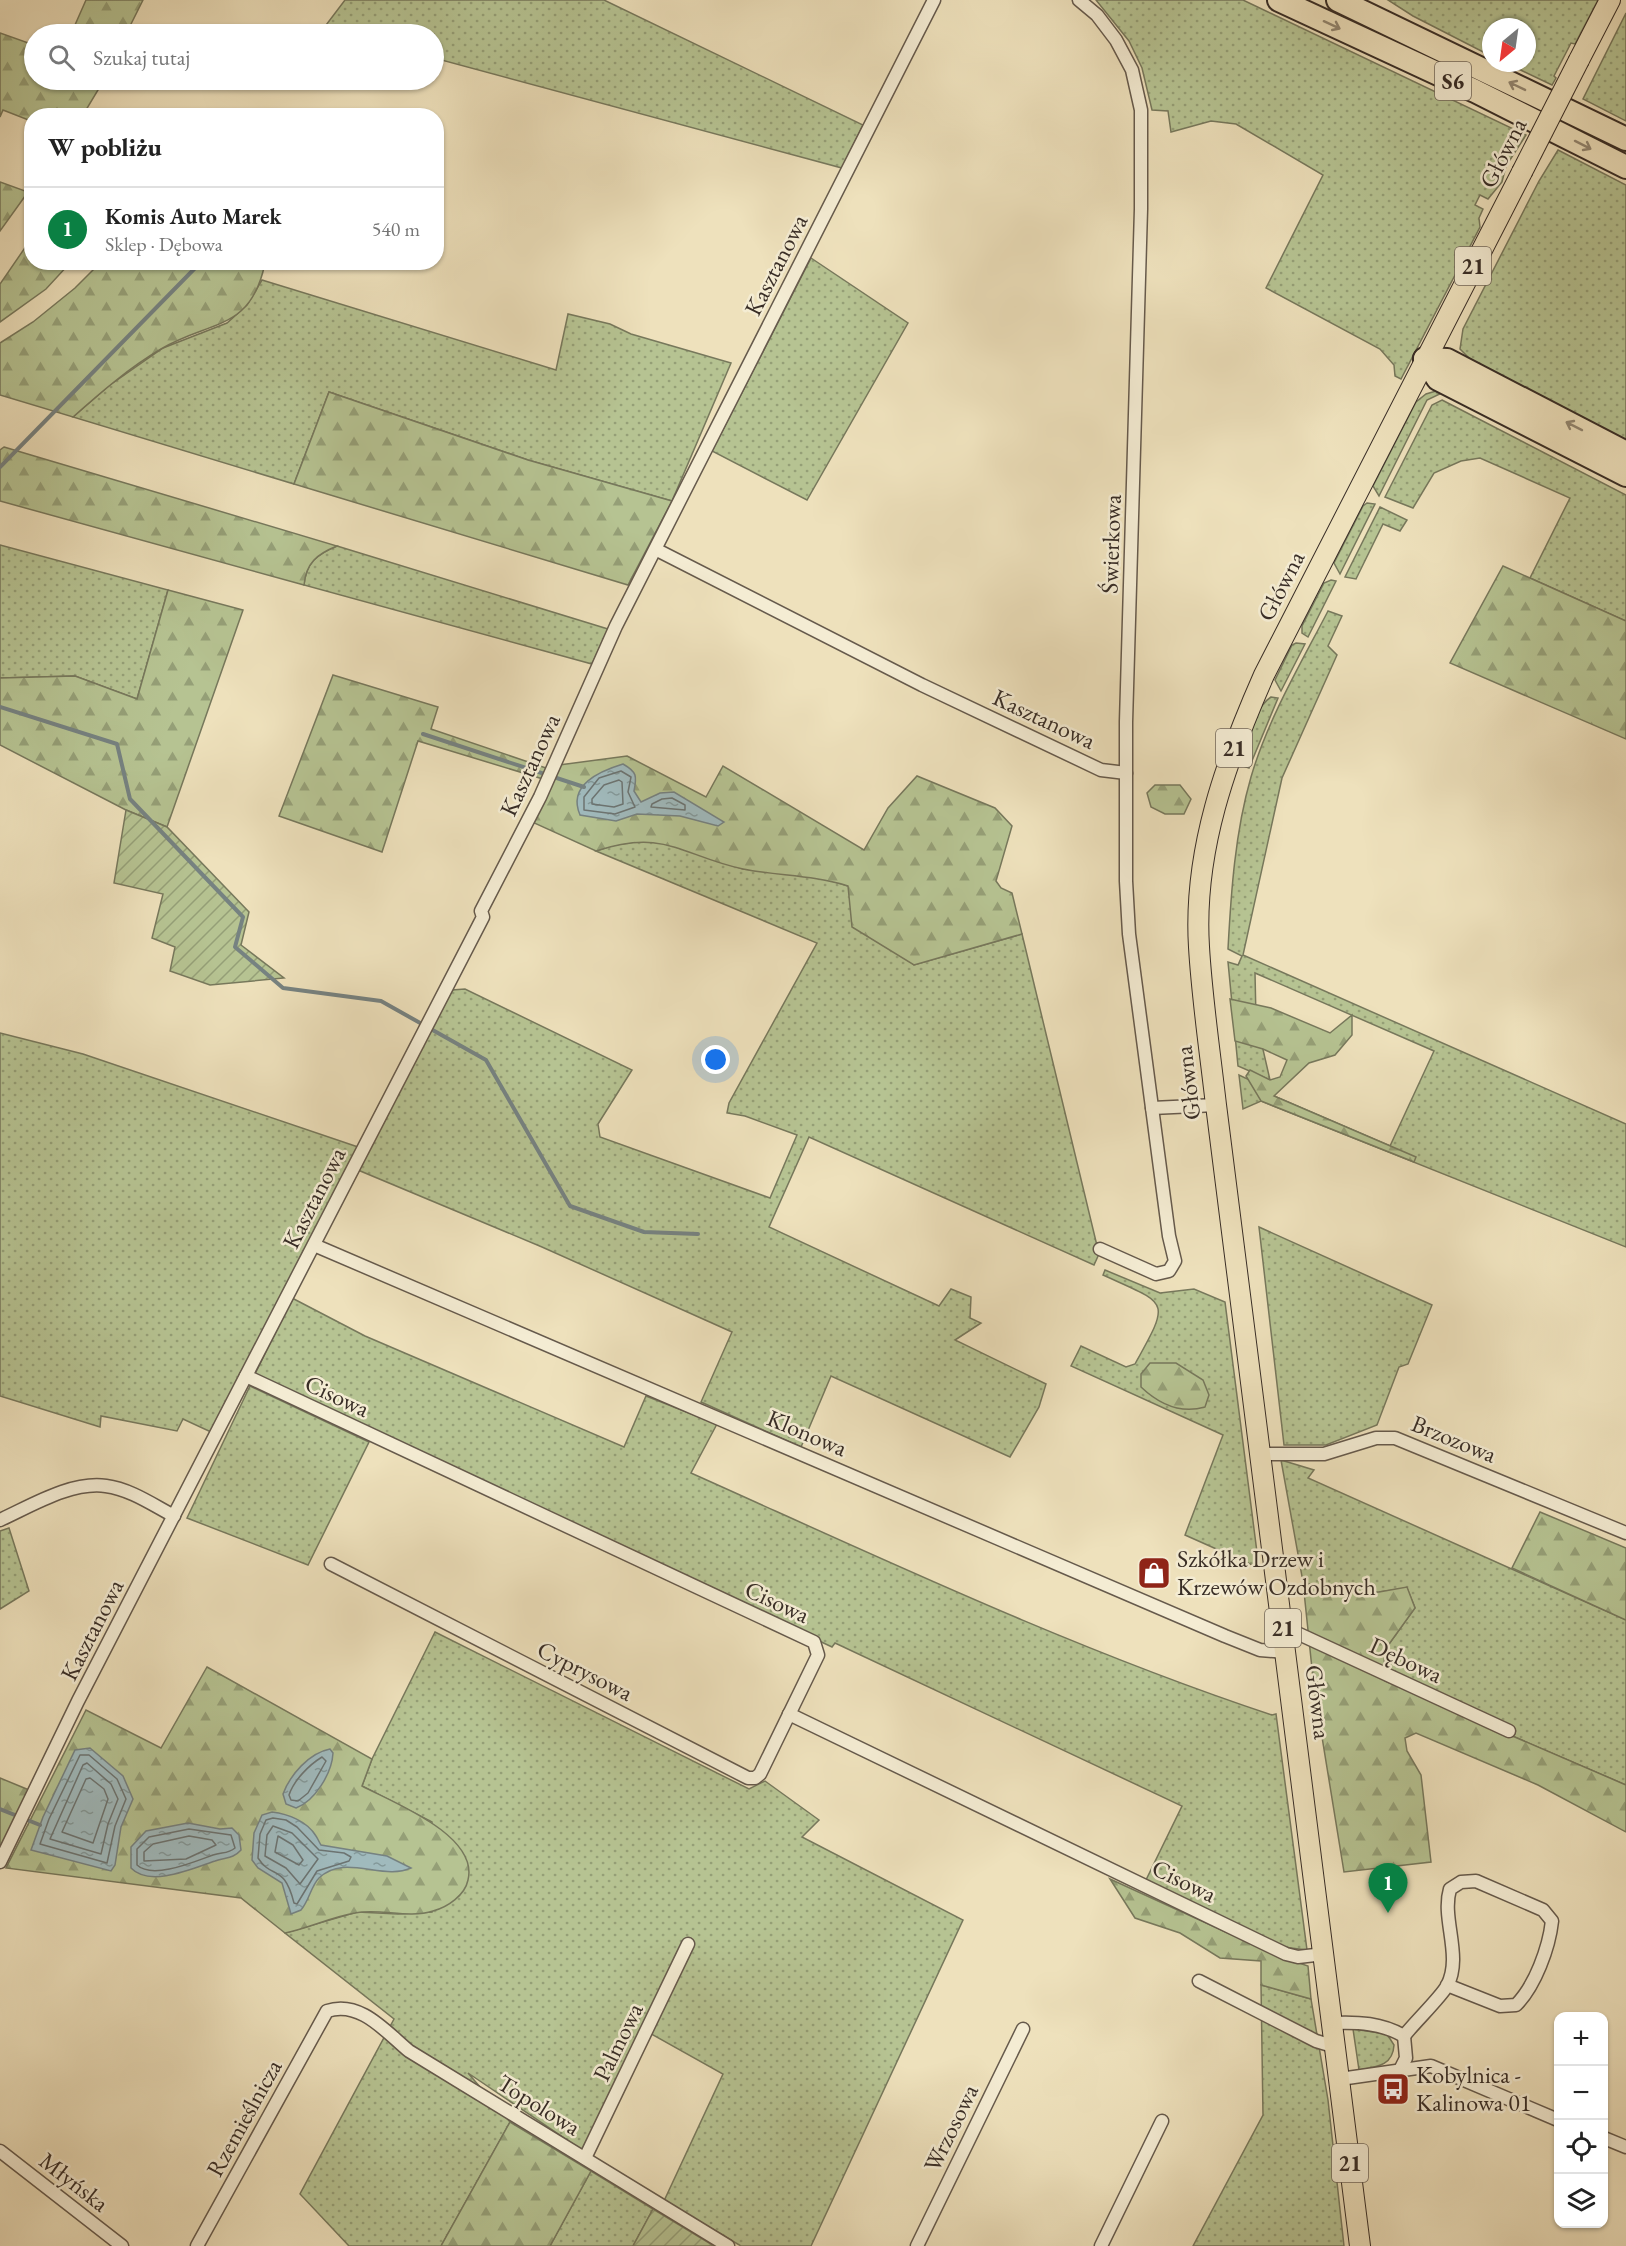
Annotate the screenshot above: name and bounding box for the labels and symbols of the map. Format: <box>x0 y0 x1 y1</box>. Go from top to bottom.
north arrow <box>1482 18 1536 72</box>
one-way arrow <box>1322 19 1340 31</box>
road number: S6 <box>1435 62 1471 100</box>
one-way arrow <box>1508 80 1526 91</box>
street label: Główna <box>1472 112 1533 193</box>
one-way arrow <box>1574 140 1592 152</box>
street label: Kasztanowa <box>737 208 814 321</box>
road number: 21 <box>1455 247 1491 285</box>
one-way arrow <box>1566 420 1583 432</box>
street label: Świerkowa <box>1093 493 1128 594</box>
street label: Główna <box>1250 545 1311 626</box>
street label: Kasztanowa <box>988 681 1101 756</box>
street label: Kasztanowa <box>492 708 567 821</box>
road number: 21 <box>1216 729 1252 767</box>
street label: Główna <box>1168 1044 1207 1122</box>
your location <box>701 1045 730 1074</box>
street label: Kasztanowa <box>275 1141 352 1254</box>
street label: Cisowa <box>300 1367 375 1424</box>
street label: Klonowa <box>763 1402 852 1463</box>
street label: Brzozowa <box>1407 1408 1502 1470</box>
place label: Szkółka Drzew i Krzewów Ozdobnych <box>1177 1543 1376 1602</box>
shop icon: Szkółka Drzew i Krzewów Ozdobnych <box>1136 1555 1172 1591</box>
street label: Kasztanowa <box>53 1573 130 1686</box>
street label: Cisowa <box>740 1573 815 1630</box>
road number: 21 <box>1265 1609 1301 1647</box>
street label: Dębowa <box>1365 1629 1448 1690</box>
street label: Cyprysowa <box>532 1633 639 1708</box>
street label: Główna <box>1299 1663 1338 1741</box>
street label: Cisowa <box>1147 1852 1222 1910</box>
pin: 1 <box>1368 1864 1408 1913</box>
street label: Palmowa <box>585 1997 650 2086</box>
street label: Rzemieślnicza <box>199 2053 289 2182</box>
place label: Kobylnica - Kalinowa 01 <box>1416 2059 1531 2118</box>
street label: Topolowa <box>492 2067 587 2142</box>
bus stop icon: Kobylnica - Kalinowa 01 <box>1375 2071 1411 2107</box>
street label: Wrzosowa <box>916 2079 985 2177</box>
road number: 21 <box>1332 2144 1368 2182</box>
street label: Młyńska <box>33 2145 116 2219</box>

